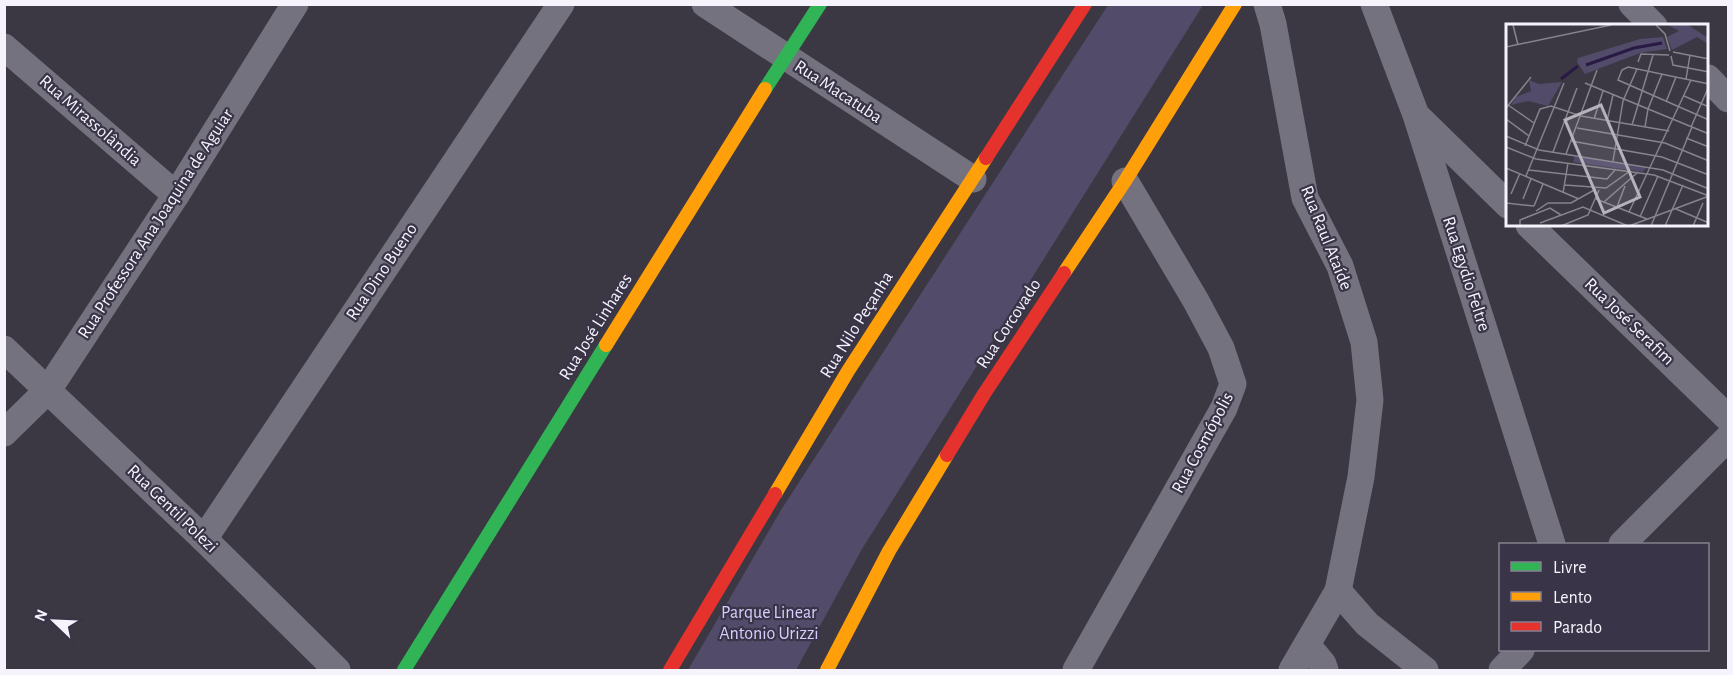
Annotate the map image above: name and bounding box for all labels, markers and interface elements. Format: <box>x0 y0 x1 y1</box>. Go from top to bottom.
inset map <box>1506 24 1709 226</box>
street label: Rua Macatuba <box>791 57 885 127</box>
street label: Rua Mirassolândia <box>36 72 144 170</box>
street label: Rua Professora Ana Joaquina de Aguiar <box>75 106 237 342</box>
street label: Rua Raul Ataíde <box>1297 183 1355 293</box>
street label: Rua Egydio Feltre <box>1439 214 1493 334</box>
street label: Rua Dino Bueno <box>343 220 421 324</box>
street label: Rua Nilo Peçanha <box>817 269 897 381</box>
street label: Rua José Linhares <box>556 271 636 383</box>
street label: Rua José Serafim <box>1581 275 1677 369</box>
street label: Rua Corcovado <box>973 276 1045 372</box>
street label: Rua Cosmópolis <box>1169 390 1237 496</box>
street label: Rua Gentil Polezi <box>123 462 221 556</box>
legend <box>1499 543 1709 651</box>
text: Livre <box>1553 559 1587 577</box>
text: Lento <box>1553 589 1592 607</box>
north arrow <box>24 591 84 651</box>
park label: Parque Linear Antonio Urizzi <box>719 604 819 643</box>
text: N <box>32 607 51 624</box>
text: Parado <box>1553 619 1602 637</box>

